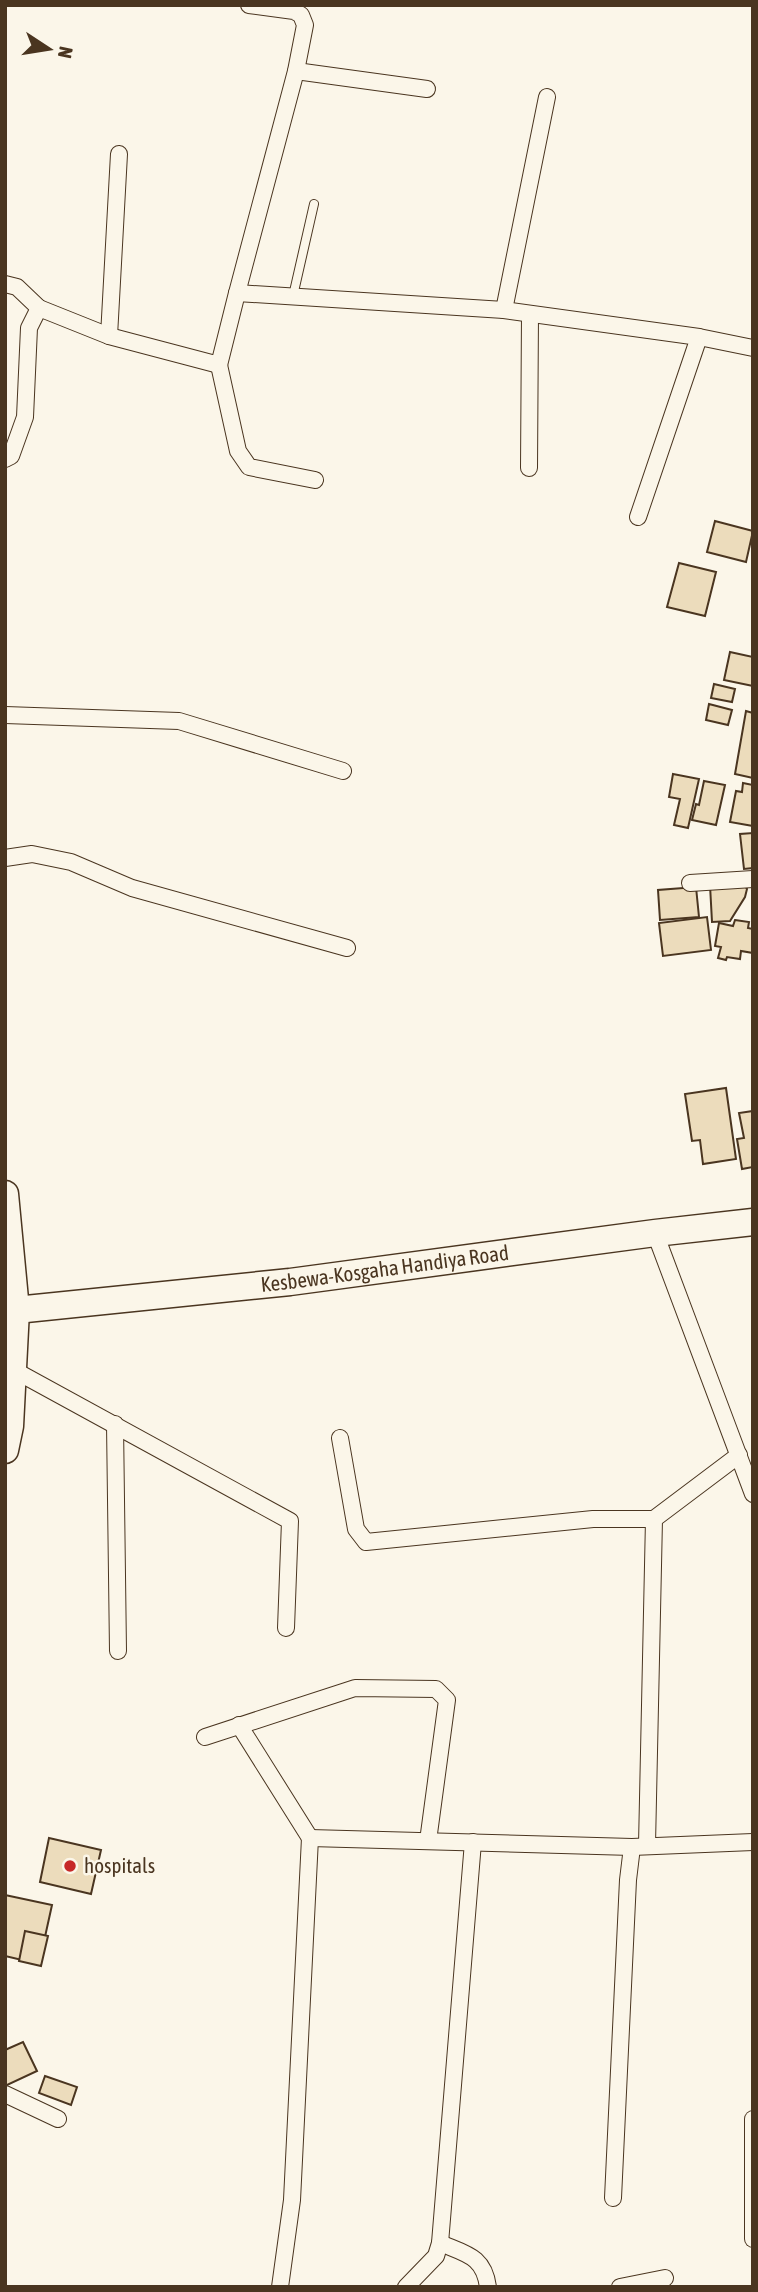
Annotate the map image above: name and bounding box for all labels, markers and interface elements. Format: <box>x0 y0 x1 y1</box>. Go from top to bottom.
north arrow <box>14 14 84 84</box>
text: N <box>54 45 78 60</box>
street label: Kesbewa-Kosgaha Handiya Road <box>259 1240 510 1296</box>
place label: hospitals <box>84 1853 155 1877</box>
marker: hospitals <box>62 1858 78 1874</box>

